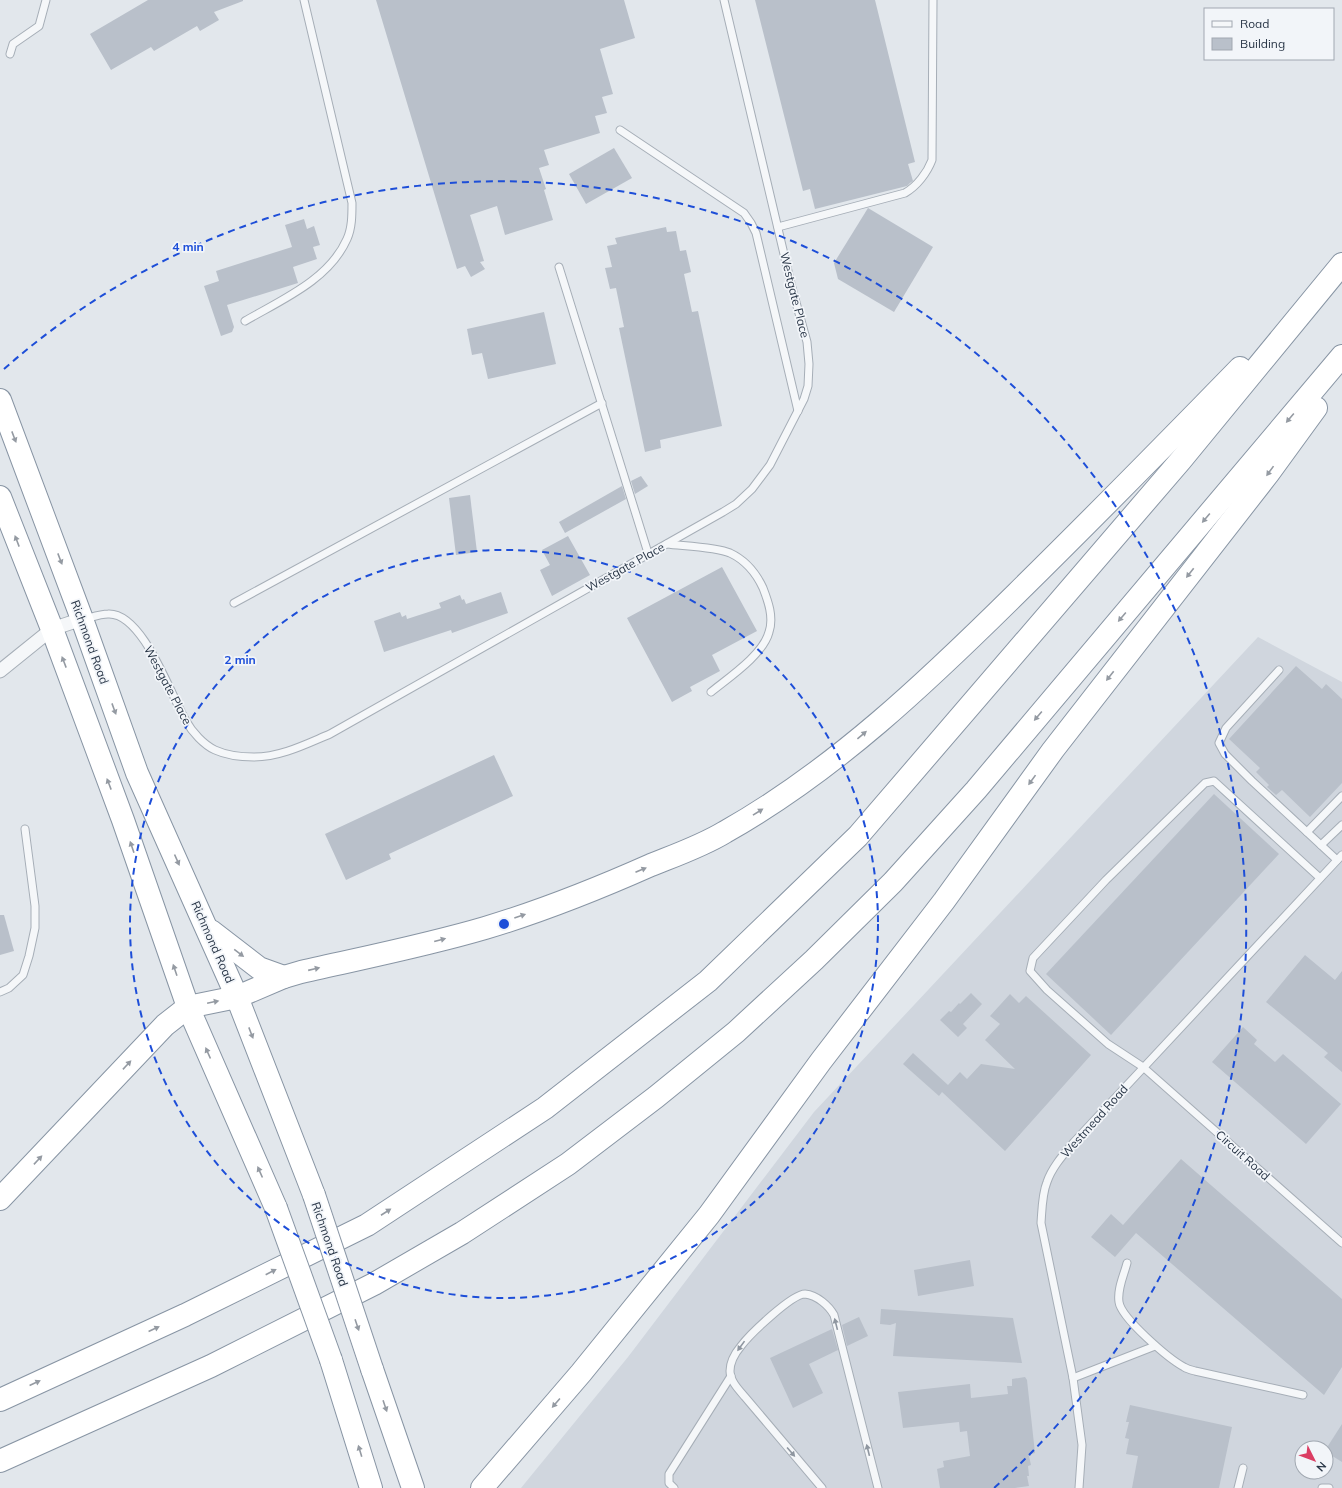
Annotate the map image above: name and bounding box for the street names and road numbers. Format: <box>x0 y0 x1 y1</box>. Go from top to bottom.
street label: Westgate Place <box>777 251 813 339</box>
street label: Westgate Place <box>583 539 667 595</box>
street label: Richmond Road <box>68 598 112 686</box>
street label: Westgate Place <box>141 643 195 727</box>
street label: Richmond Road <box>188 899 238 985</box>
street label: Westmead Road <box>1057 1081 1131 1161</box>
street label: Circuit Road <box>1213 1127 1273 1183</box>
street label: Richmond Road <box>309 1200 351 1288</box>

